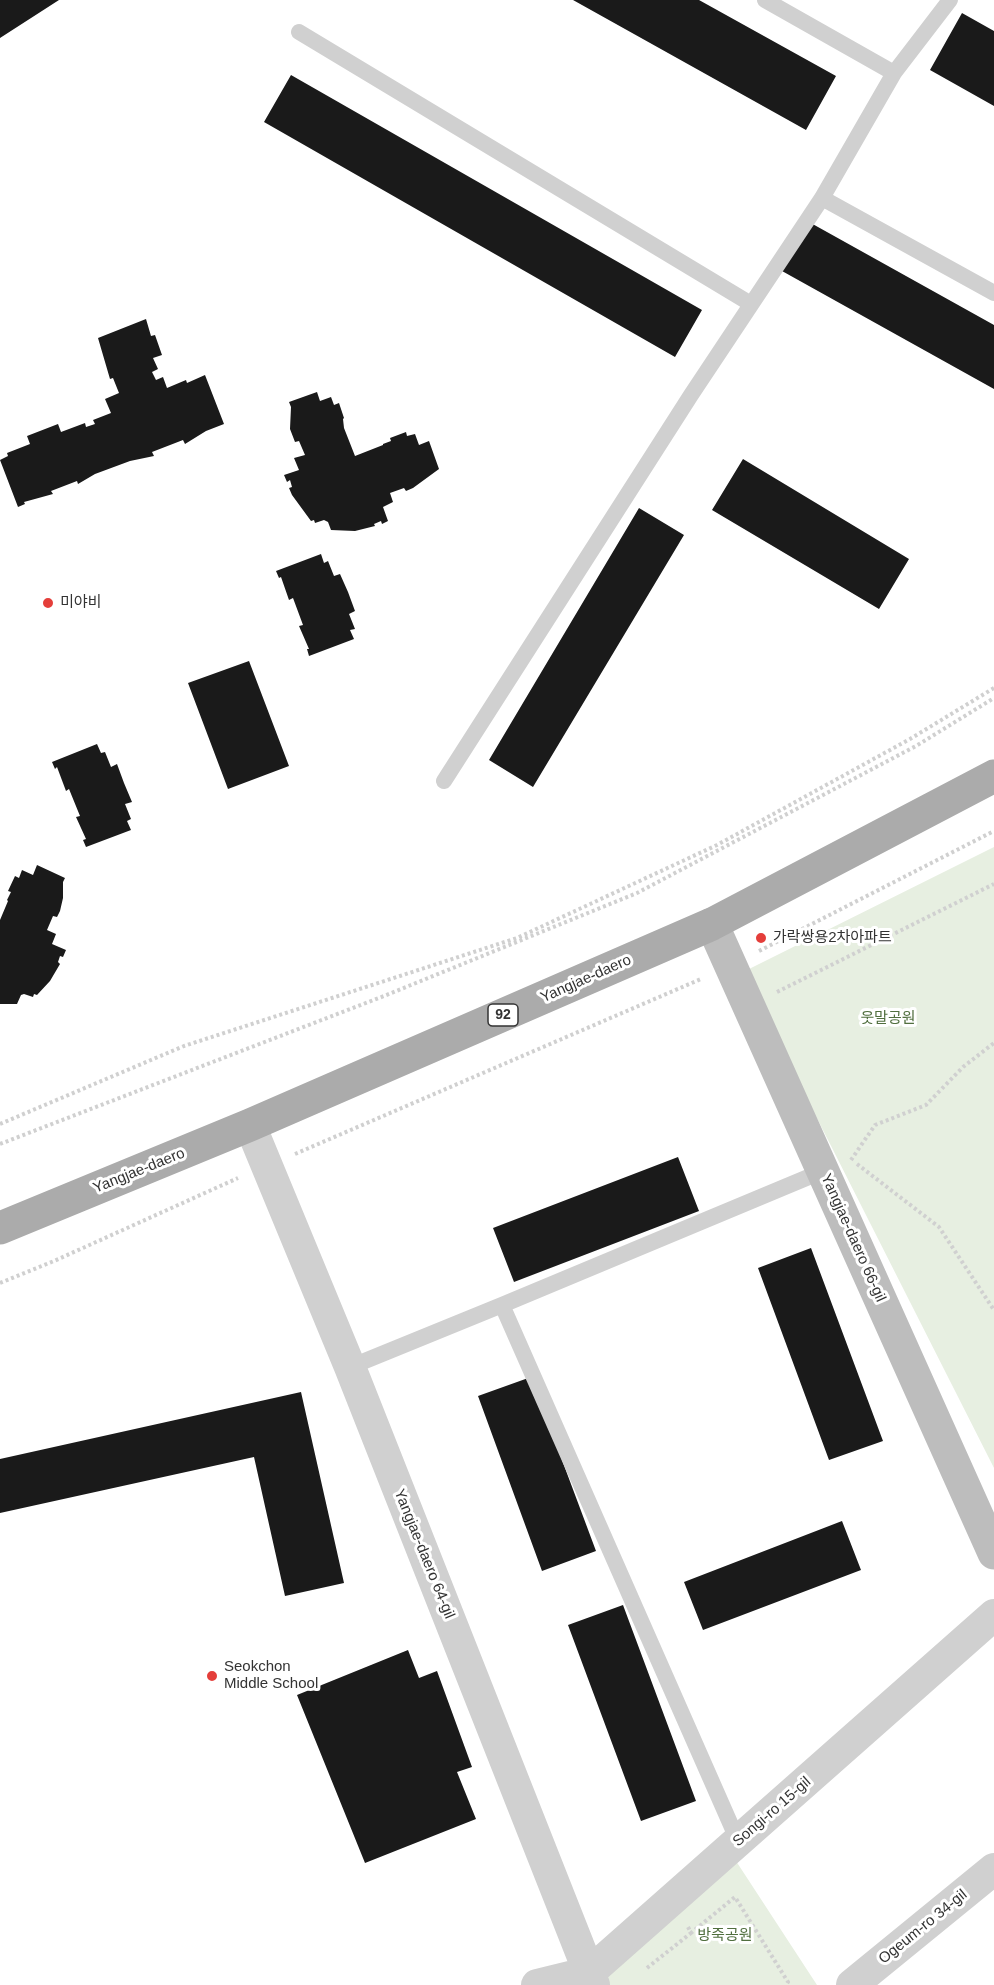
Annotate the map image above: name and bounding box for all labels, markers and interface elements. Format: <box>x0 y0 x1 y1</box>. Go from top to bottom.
place label: 미야비 <box>60 594 101 612</box>
marker: 미야비 <box>41 596 55 610</box>
place label: 가락쌍용2차아파트 <box>773 929 892 947</box>
marker: 가락쌍용2차아파트 <box>754 931 768 945</box>
street label: Yangjae-daero <box>538 951 634 1007</box>
road number: 92 <box>488 1004 518 1026</box>
park label: 웃말공원 <box>860 1010 916 1028</box>
street label: Yangjae-daero <box>91 1144 187 1198</box>
street label: Yangjae-daero 66-gil <box>817 1171 889 1305</box>
street label: Yangjae-daero 64-gil <box>390 1487 458 1621</box>
place label: Seokchon Middle School <box>224 1658 318 1693</box>
marker: Seokchon Middle School <box>205 1669 219 1683</box>
street label: Songi-ro 15-gil <box>729 1773 815 1851</box>
street label: Ogeum-ro 34-gil <box>875 1886 971 1968</box>
park label: 방죽공원 <box>697 1927 753 1945</box>

